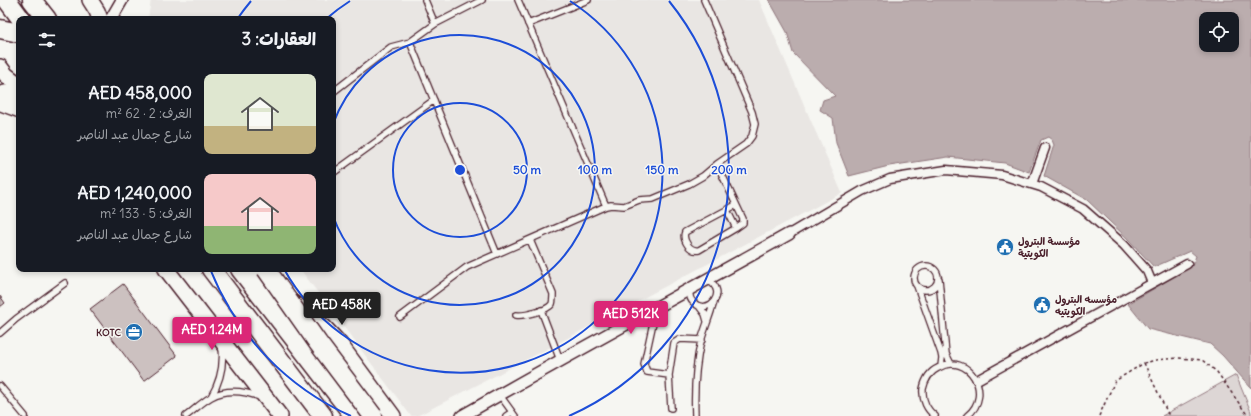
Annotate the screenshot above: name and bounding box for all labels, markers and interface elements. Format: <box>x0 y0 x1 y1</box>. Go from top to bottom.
map controls <box>1199 12 1239 52</box>
button: locate <box>1199 12 1239 52</box>
text: العقارات: 3 <box>242 28 316 50</box>
icon: filters <box>36 29 58 51</box>
text: AED 458,000 <box>88 82 192 104</box>
icon: home <box>236 90 284 138</box>
text: الغرف: 2 · 62 m² <box>106 105 192 122</box>
text: شارع جمال عبد الناصر <box>77 126 192 143</box>
text: 50 m <box>513 162 542 177</box>
text: 100 m <box>578 162 612 177</box>
text: 150 m <box>646 162 679 177</box>
text: 200 m <box>711 162 747 177</box>
centre of rings <box>453 163 467 177</box>
text: AED 1,240,000 <box>77 182 192 204</box>
icon: home <box>236 190 284 238</box>
text: الغرف: 5 · 133 m² <box>100 205 192 222</box>
text: شارع جمال عبد الناصر <box>77 226 192 243</box>
place label: مؤسسة البترول الكويتية <box>1018 235 1080 260</box>
public building icon: مؤسسة البترول الكويتية <box>995 237 1015 257</box>
pin: AED 458K <box>301 292 383 326</box>
place label: مؤسسه البترول الكويتيه <box>1055 293 1117 318</box>
public building icon: مؤسسه البترول الكويتيه <box>1032 295 1052 315</box>
text: AED 458K <box>313 296 371 313</box>
pin: AED 512K <box>590 301 672 335</box>
text: AED 512K <box>603 305 659 322</box>
pin: AED 1.24M <box>166 317 258 351</box>
text: AED 1.24M <box>181 321 243 338</box>
office icon: KOTC <box>124 322 144 342</box>
place label: KOTC <box>96 326 121 339</box>

